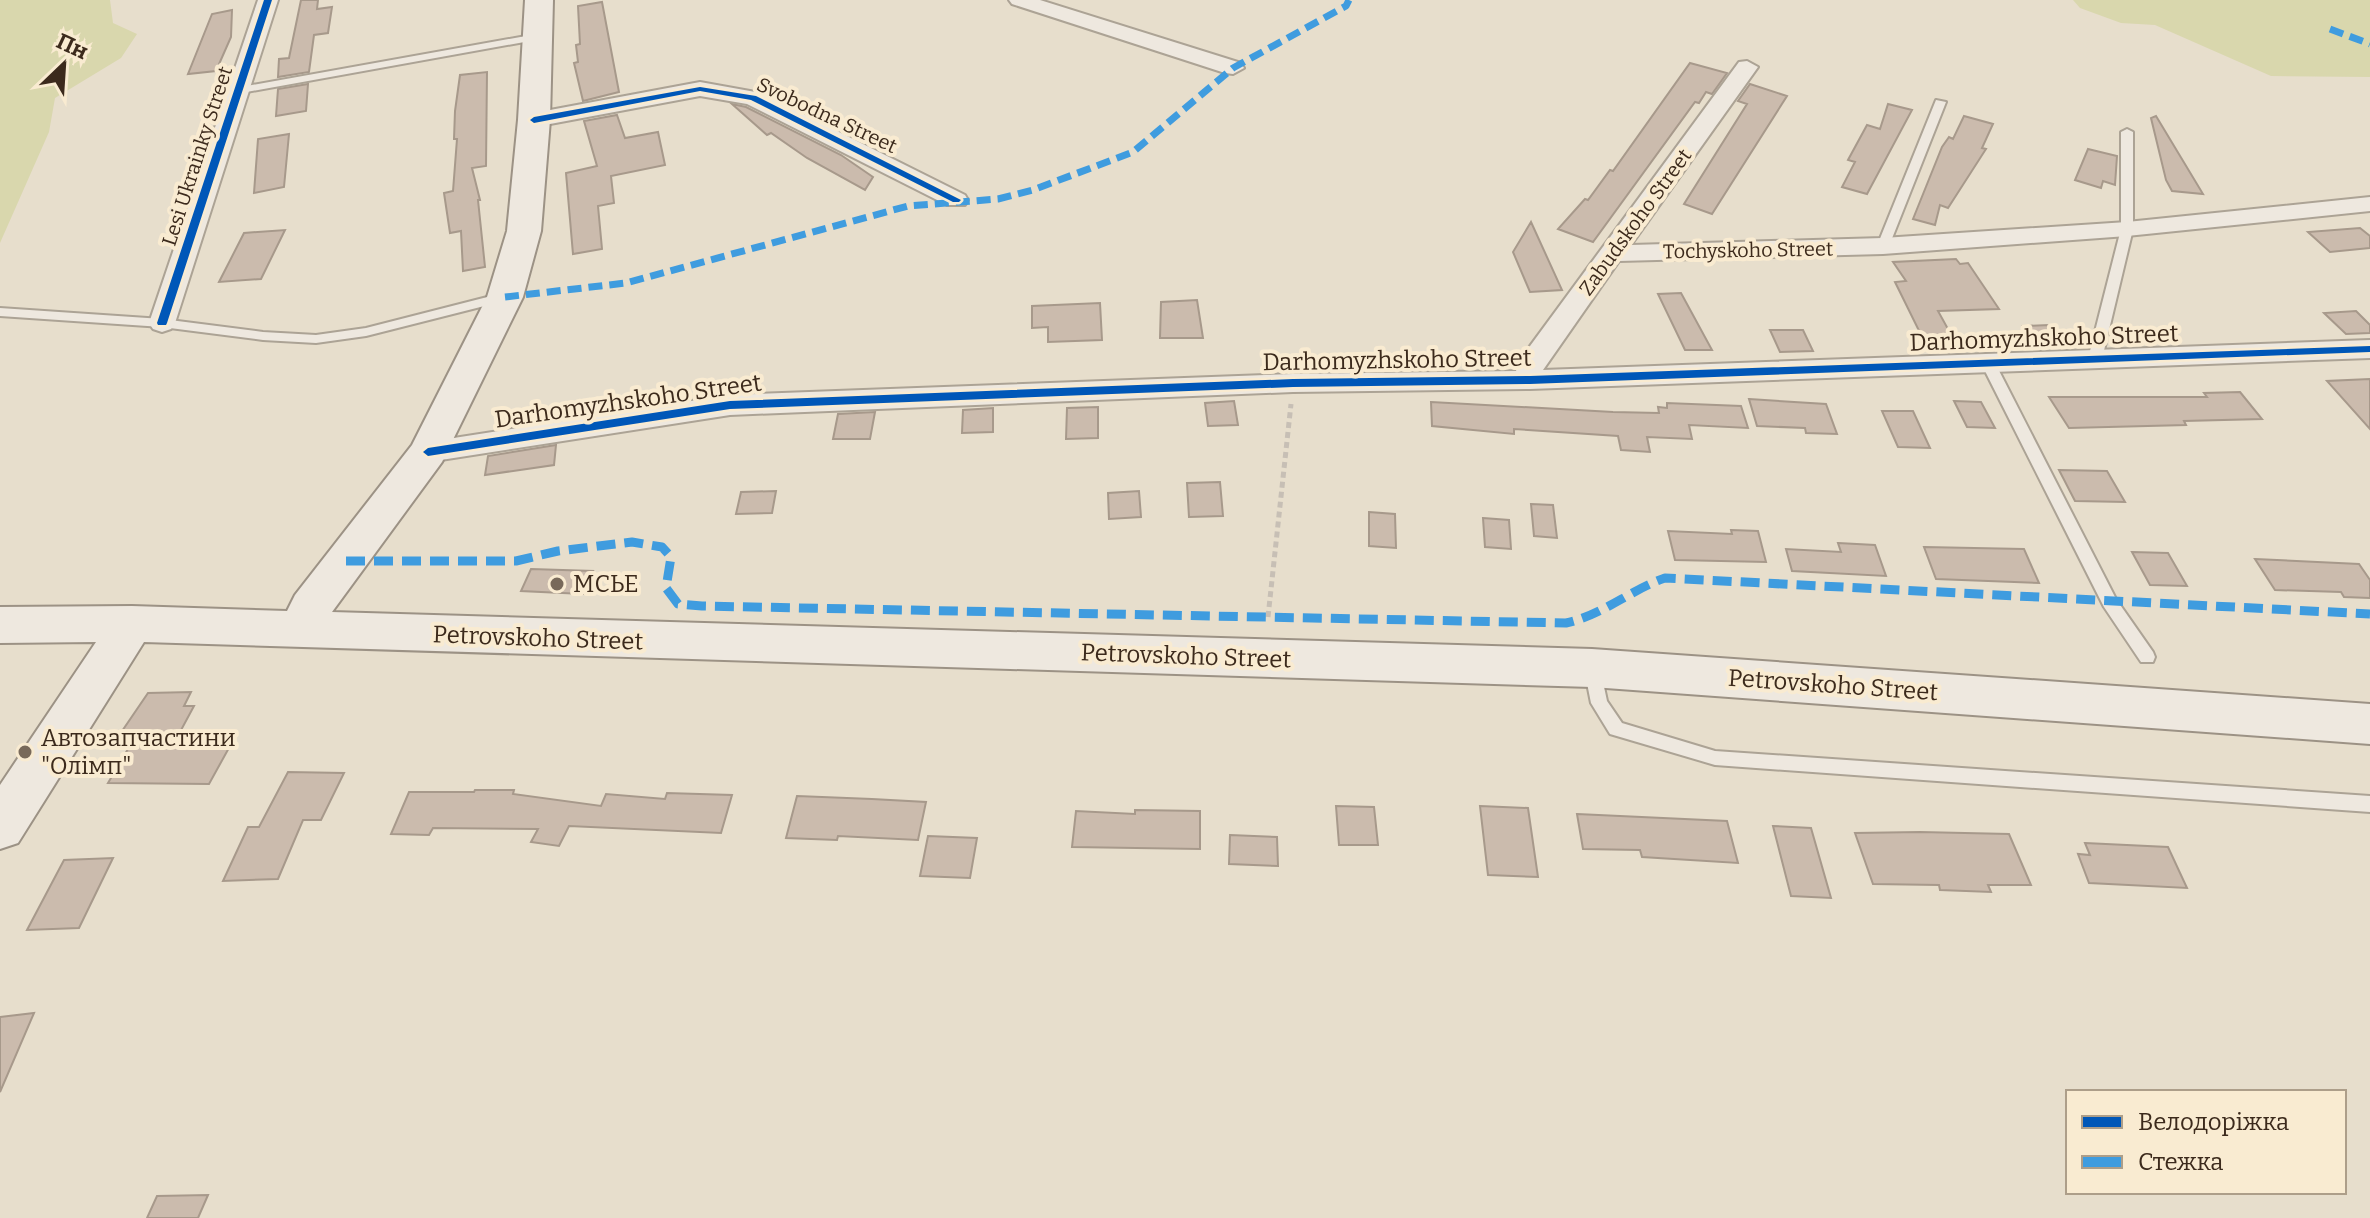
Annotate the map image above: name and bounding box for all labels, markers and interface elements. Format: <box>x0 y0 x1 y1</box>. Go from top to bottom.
north arrow <box>24 24 104 104</box>
text: Пн <box>52 27 93 65</box>
street label: Lesi Ukrainky Street <box>157 63 237 249</box>
street label: Svobodna Street <box>753 72 901 158</box>
street label: Zabudskoho Street <box>1574 144 1696 300</box>
street label: Tochyskoho Street <box>1663 237 1833 263</box>
street label: Darhomyzhskoho Street <box>1909 319 2179 357</box>
street label: Darhomyzhskoho Street <box>1262 344 1532 376</box>
street label: Darhomyzhskoho Street <box>493 368 763 434</box>
place label: МСЬЕ <box>573 570 639 598</box>
marker: МСЬЕ <box>548 575 566 593</box>
street label: Petrovskoho Street <box>432 620 644 656</box>
street label: Petrovskoho Street <box>1080 638 1292 674</box>
street label: Petrovskoho Street <box>1727 664 1939 706</box>
place label: Автозапчастини "Олімп" <box>41 724 236 780</box>
marker: Автозапчастини "Олімп" <box>16 743 34 761</box>
legend <box>2066 1090 2346 1194</box>
text: Велодоріжка <box>2138 1108 2289 1136</box>
text: Стежка <box>2138 1148 2223 1176</box>

